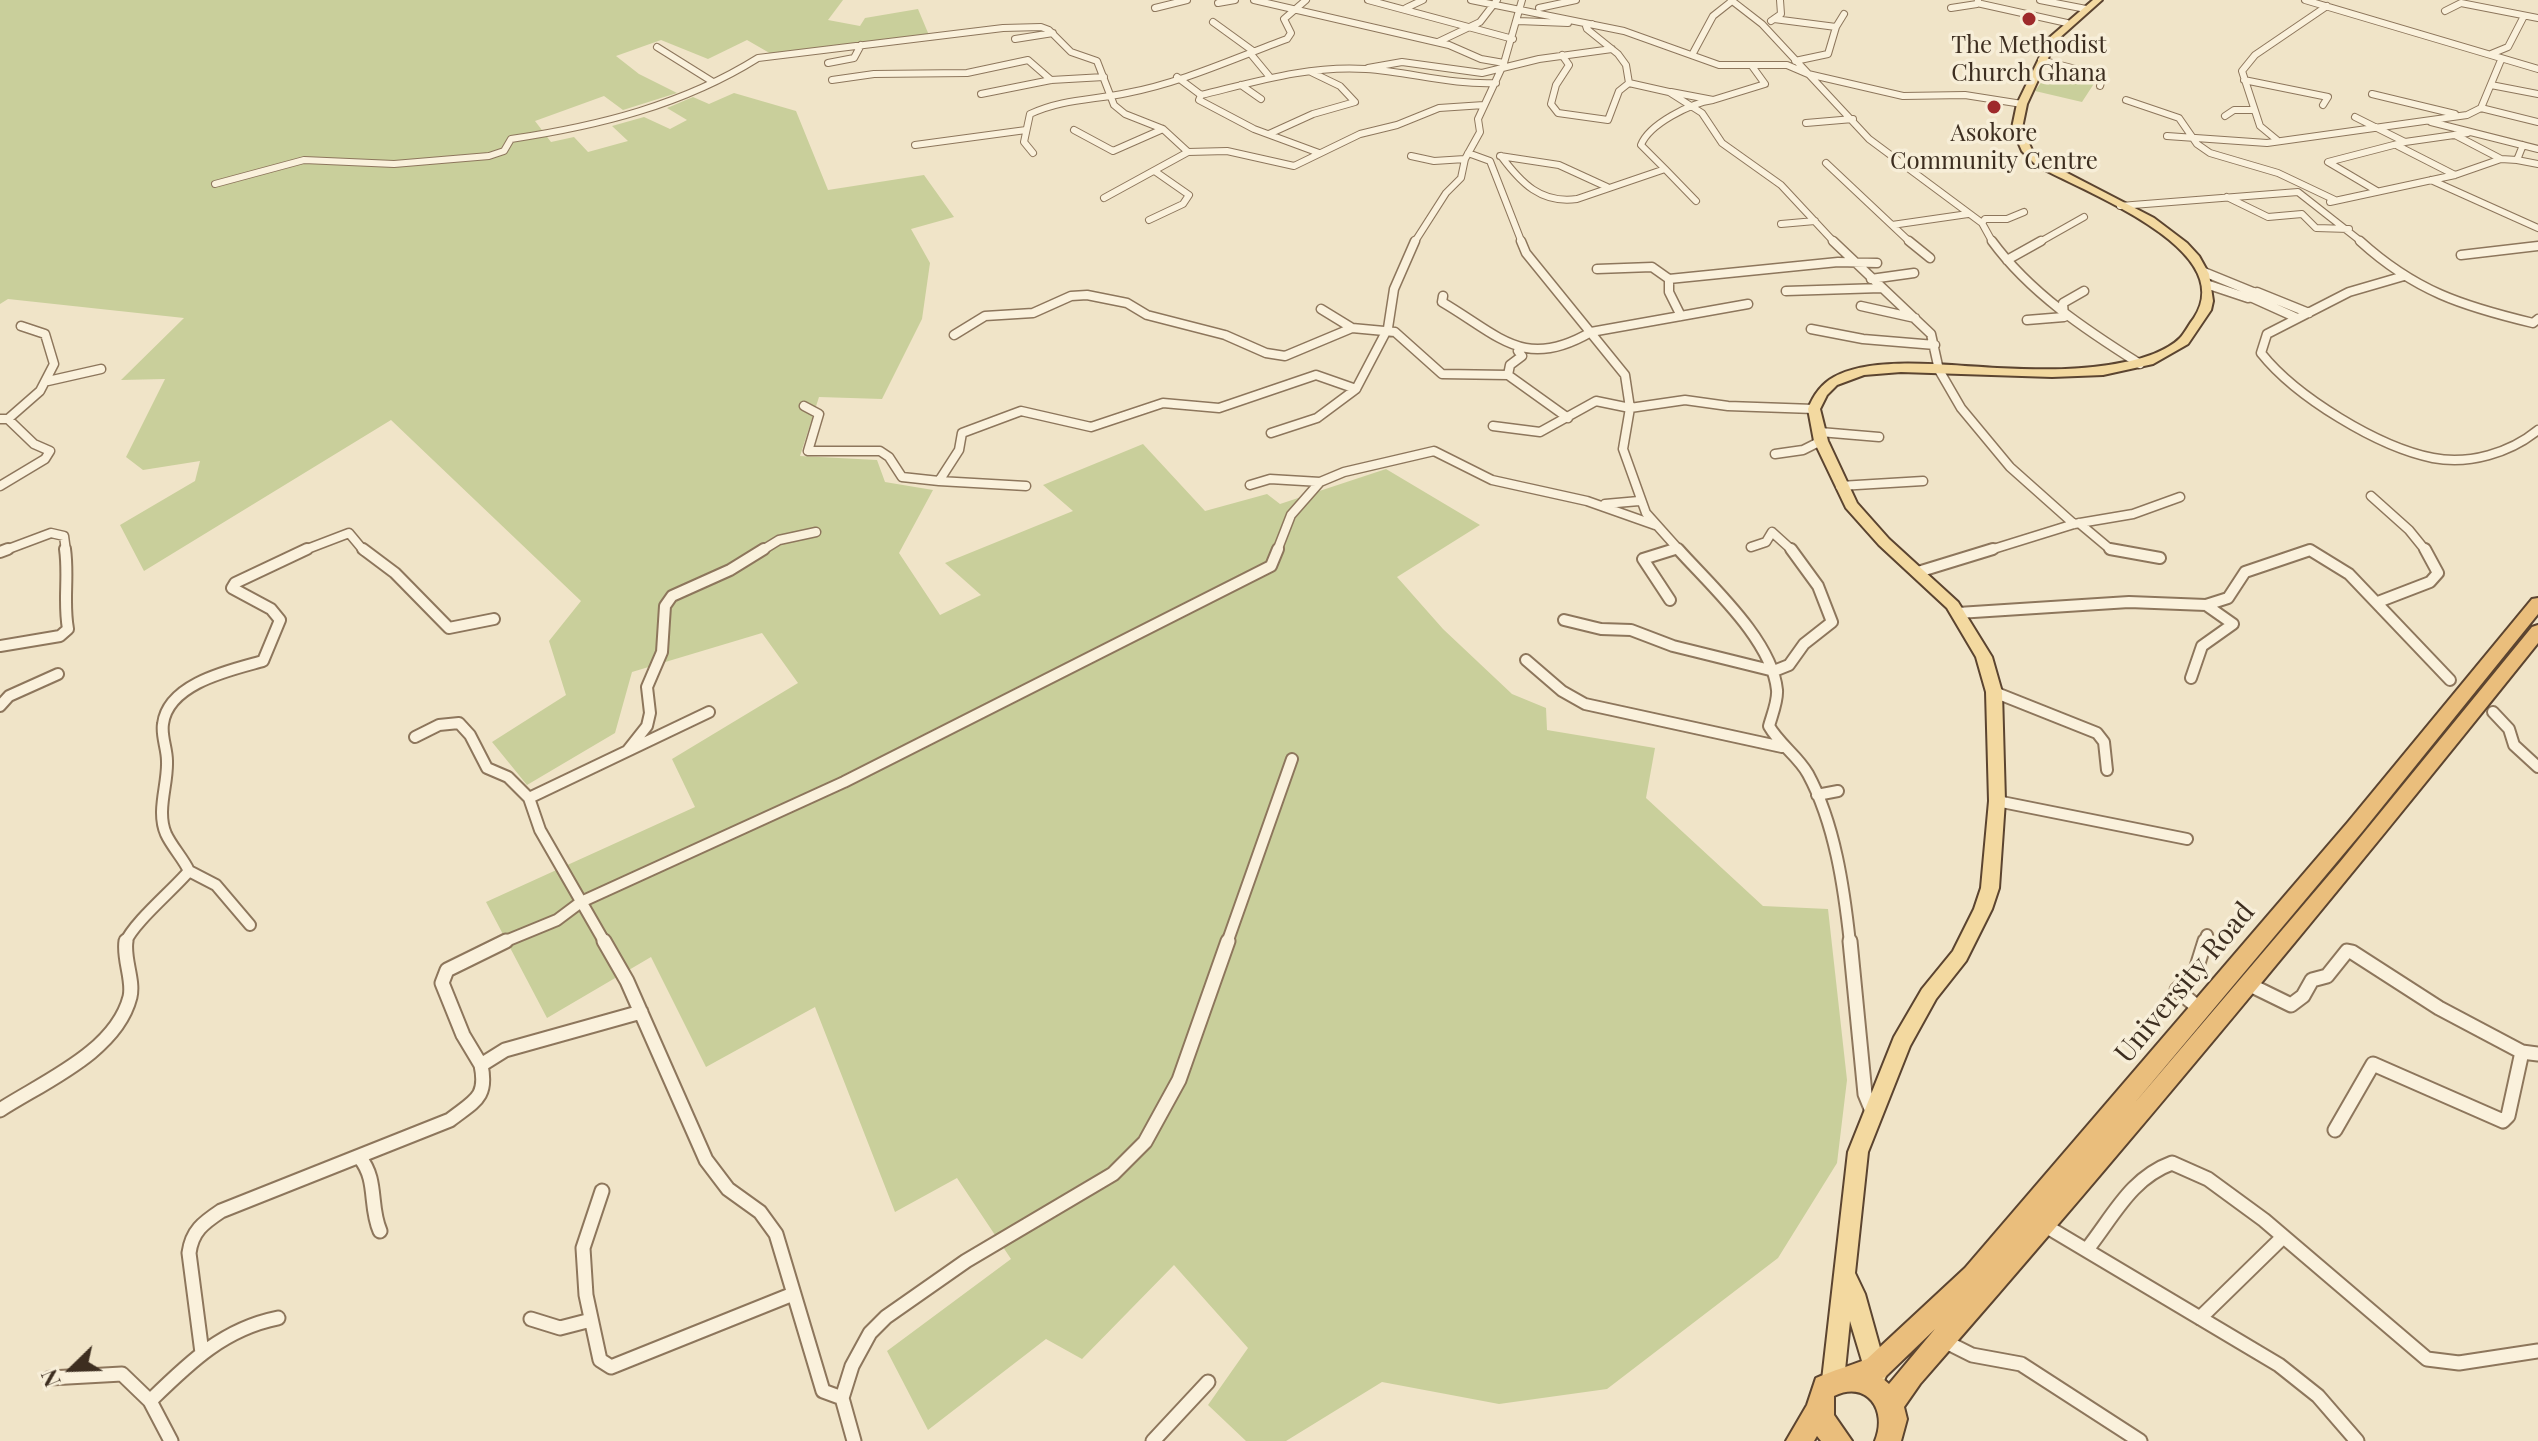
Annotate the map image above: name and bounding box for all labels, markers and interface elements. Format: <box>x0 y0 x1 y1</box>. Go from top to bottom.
marker: The Methodist Church Ghana <box>2020 10 2038 28</box>
place label: The Methodist Church Ghana <box>1951 32 2107 88</box>
marker: Asokore Community Centre <box>1985 98 2003 116</box>
place label: Asokore Community Centre <box>1890 120 2098 176</box>
street label: University Road <box>2108 896 2262 1070</box>
north arrow <box>32 1329 112 1409</box>
text: N <box>33 1365 67 1392</box>

